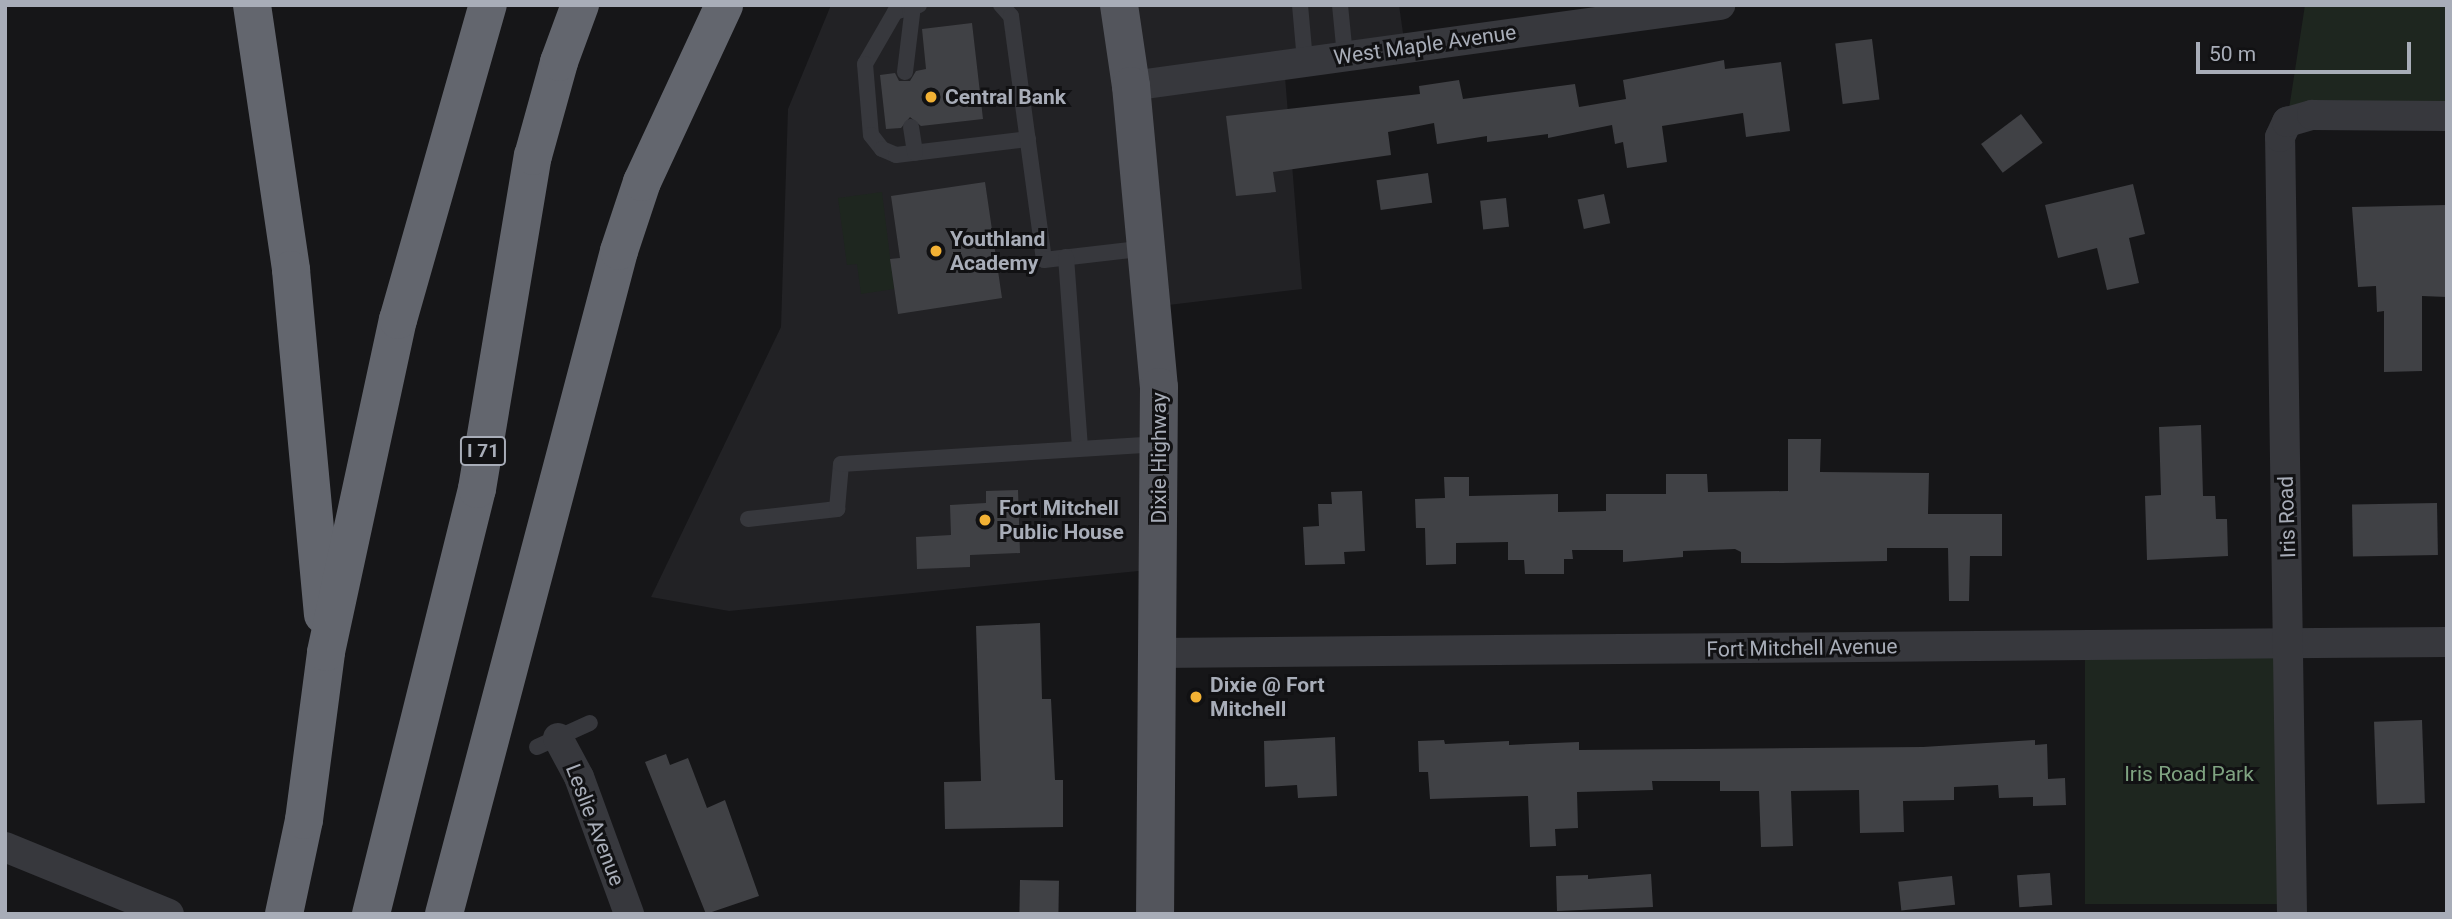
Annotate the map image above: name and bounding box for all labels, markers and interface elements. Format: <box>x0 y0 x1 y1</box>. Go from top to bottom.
street label: West Maple Avenue <box>1332 20 1518 70</box>
scale bar <box>2200 28 2415 72</box>
text: 50 m <box>2209 42 2256 66</box>
place label: Central Bank <box>945 84 1066 110</box>
marker: Central Bank <box>923 89 939 105</box>
place label: Youthland Academy <box>950 226 1045 276</box>
marker: Youthland Academy <box>928 243 944 259</box>
street label: Dixie Highway <box>1146 392 1172 524</box>
road number: I 71 <box>458 436 508 466</box>
street label: Iris Road <box>2273 476 2301 558</box>
place label: Fort Mitchell Public House <box>999 495 1124 545</box>
marker: Fort Mitchell Public House <box>977 512 993 528</box>
street label: Fort Mitchell Avenue <box>1706 634 1898 662</box>
place label: Dixie @ Fort Mitchell <box>1210 672 1325 722</box>
marker: Dixie @ Fort Mitchell <box>1188 689 1204 705</box>
street label: Leslie Avenue <box>560 760 630 890</box>
park label: Iris Road Park <box>2124 761 2254 787</box>

